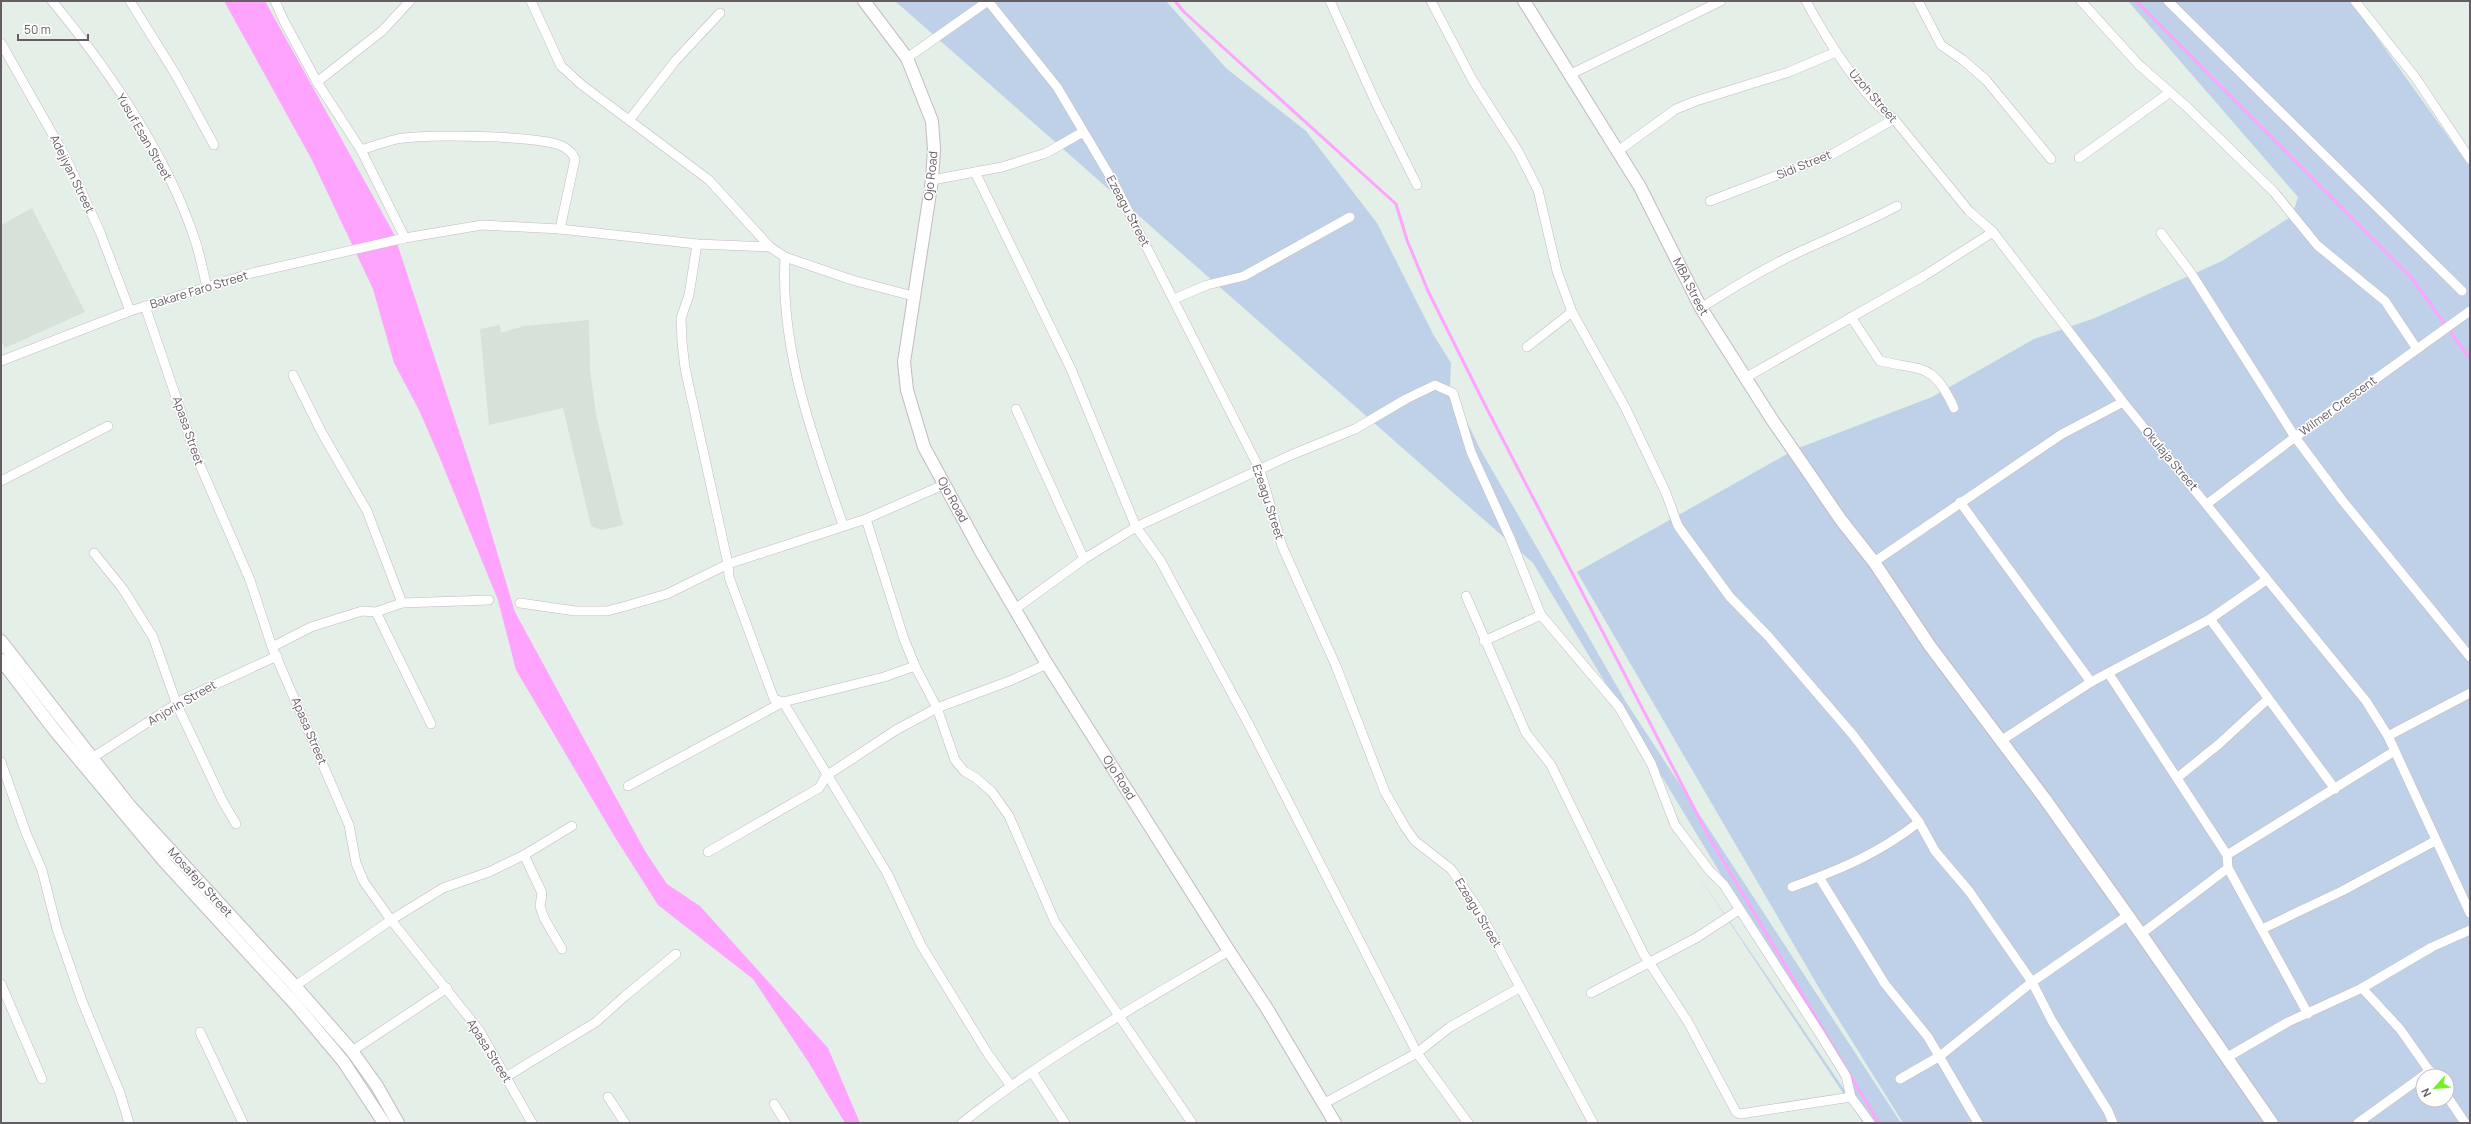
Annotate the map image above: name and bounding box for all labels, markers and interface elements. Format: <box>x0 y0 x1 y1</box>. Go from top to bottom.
scale bar <box>18 16 88 42</box>
text: 50 m <box>24 21 51 38</box>
street label: Uzoh Street <box>1845 65 1902 126</box>
street label: Yusuf Esan Street <box>113 90 176 184</box>
street label: Adejiyan Street <box>46 132 99 216</box>
street label: Sidi Street <box>1774 146 1834 183</box>
street label: Ojo Road <box>919 150 942 202</box>
street label: Ezeagu Street <box>1103 172 1154 249</box>
street label: MBA Street <box>1669 255 1713 319</box>
street label: Bakare Faro Street <box>148 266 250 313</box>
street label: Wilmer Crescent <box>2296 372 2380 439</box>
street label: Apasa Street <box>169 394 208 468</box>
street label: Okulaja Street <box>2139 423 2202 494</box>
street label: Ezeagu Street <box>1248 462 1289 542</box>
street label: Ojo Road <box>934 473 972 525</box>
street label: Anjorin Street <box>144 676 219 729</box>
street label: Apasa Street <box>288 694 331 767</box>
street label: Ojo Road <box>1099 752 1140 803</box>
street label: Mosafejo Street <box>164 843 237 921</box>
street label: Ezeagu Street <box>1451 875 1506 951</box>
street label: Apasa Street <box>463 1016 516 1086</box>
north arrow <box>2415 1068 2455 1108</box>
text: N <box>2417 1086 2434 1100</box>

